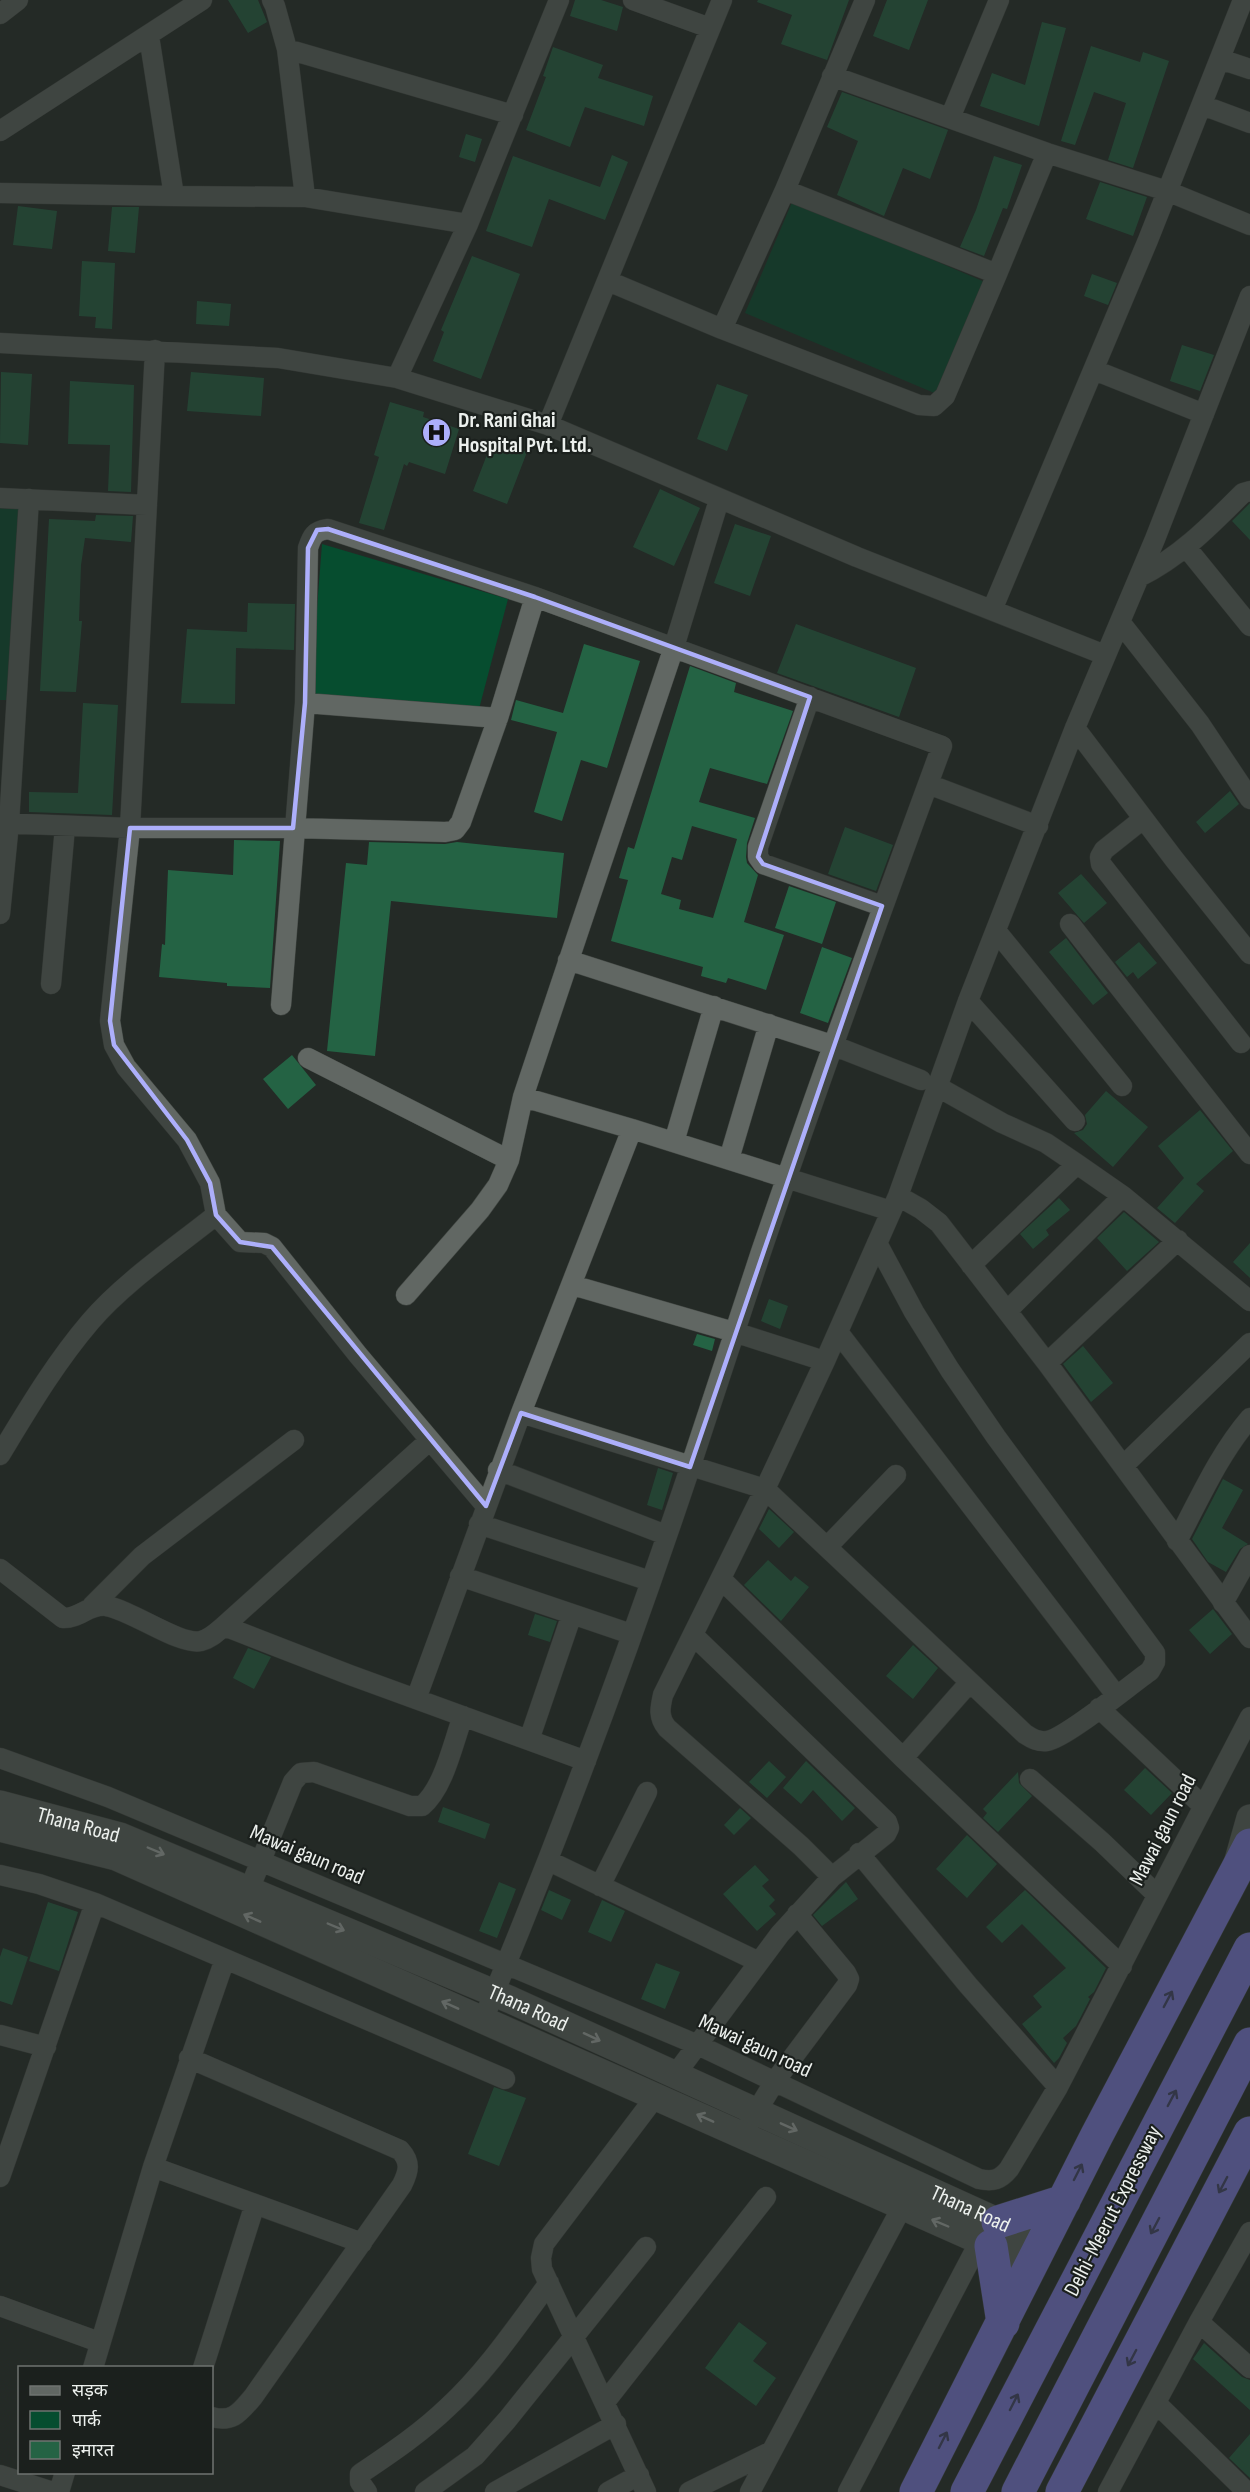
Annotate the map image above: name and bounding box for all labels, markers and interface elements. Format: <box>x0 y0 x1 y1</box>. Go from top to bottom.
place label: Dr. Rani Ghai Hospital Pvt. Ltd. <box>458 407 592 459</box>
hospital icon: Dr. Rani Ghai Hospital Pvt. Ltd. <box>421 417 453 449</box>
street label: Mawai gaun road <box>1123 1770 1203 1890</box>
street label: Thana Road <box>34 1801 123 1849</box>
street label: Mawai gaun road <box>246 1819 368 1891</box>
one-way arrow <box>147 1846 165 1857</box>
one-way arrow <box>243 1912 262 1923</box>
one-way arrow <box>326 1922 345 1933</box>
street label: Thana Road <box>484 1978 572 2038</box>
one-way arrow <box>1163 1991 1175 2009</box>
one-way arrow <box>441 1999 459 2010</box>
street label: Mawai gaun road <box>694 2008 816 2084</box>
one-way arrow <box>583 2032 601 2044</box>
one-way arrow <box>1167 2090 1178 2108</box>
one-way arrow <box>696 2112 714 2124</box>
street label: Delhi-Meerut Expressway <box>1058 2121 1168 2301</box>
one-way arrow <box>779 2122 797 2133</box>
one-way arrow <box>1072 2164 1084 2181</box>
one-way arrow <box>1217 2176 1229 2193</box>
street label: Thana Road <box>926 2179 1015 2239</box>
one-way arrow <box>931 2217 949 2228</box>
one-way arrow <box>1149 2217 1161 2234</box>
one-way arrow <box>1126 2348 1137 2366</box>
legend <box>18 2366 213 2474</box>
text: सड़क <box>72 2380 109 2401</box>
one-way arrow <box>1009 2393 1020 2411</box>
text: पार्क <box>72 2409 102 2431</box>
one-way arrow <box>937 2432 949 2449</box>
text: इमारत <box>72 2440 115 2461</box>

